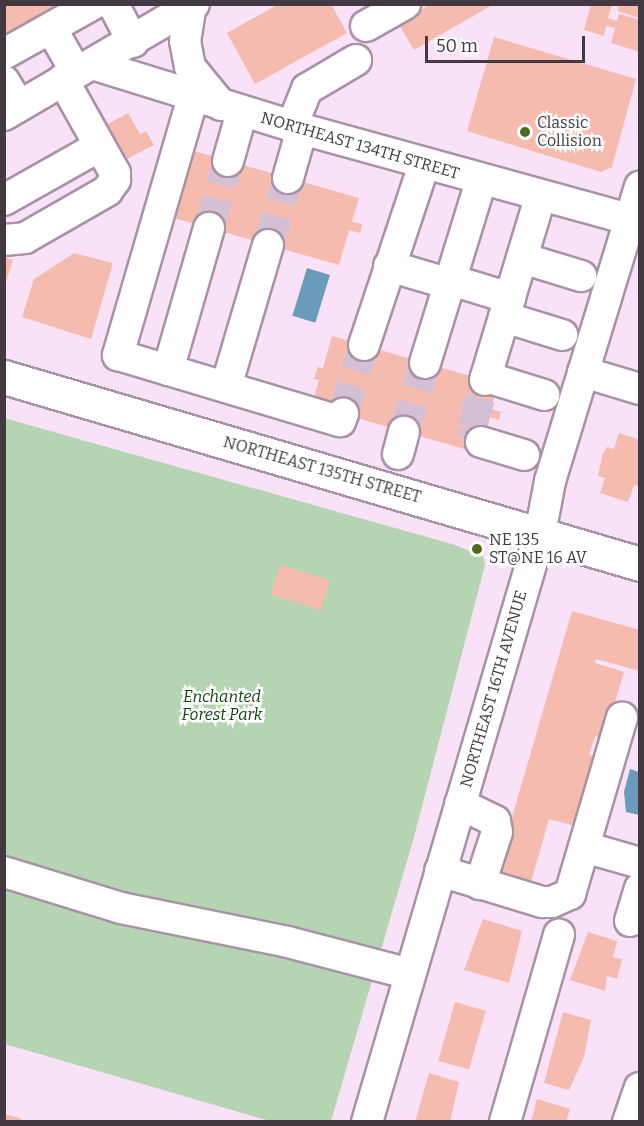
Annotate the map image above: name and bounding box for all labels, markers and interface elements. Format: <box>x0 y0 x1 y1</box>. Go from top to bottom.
scale bar <box>428 24 588 62</box>
text: 50 m <box>436 35 478 57</box>
street label: NORTHEAST 134TH STREET <box>258 108 462 184</box>
place label: Classic Collision <box>537 113 602 151</box>
marker: Classic Collision <box>518 125 532 139</box>
street label: NORTHEAST 135TH STREET <box>221 433 423 507</box>
place label: NE 135 ST@NE 16 AV <box>489 530 587 568</box>
marker: NE 135 ST@NE 16 AV <box>470 542 484 556</box>
street label: NORTHEAST 16TH AVENUE <box>457 588 531 790</box>
park label: Enchanted Forest Park <box>182 687 262 725</box>

